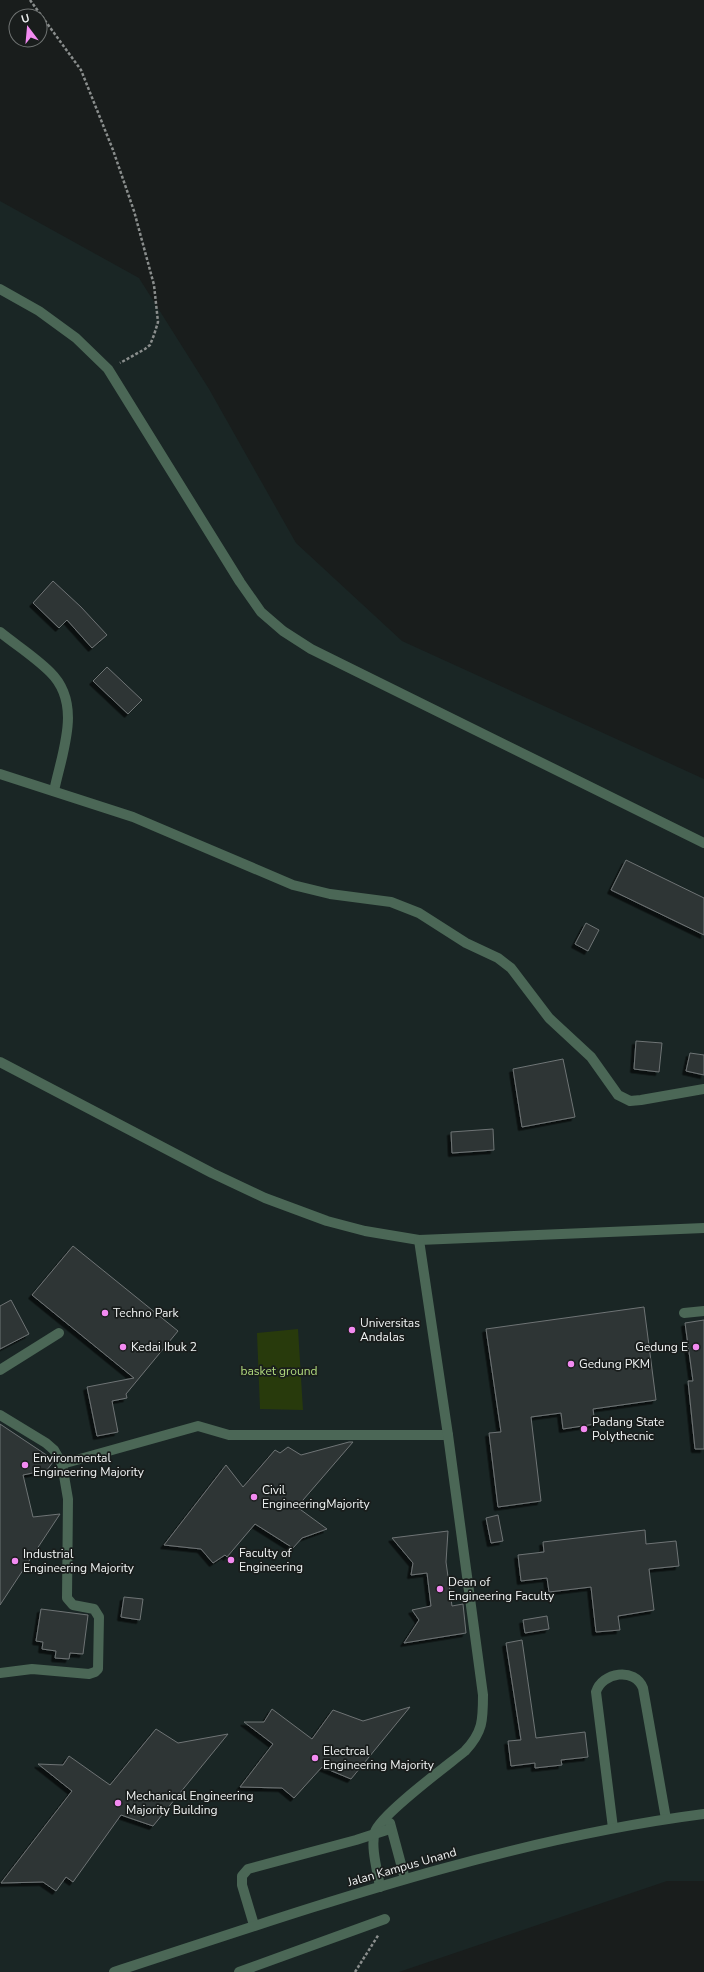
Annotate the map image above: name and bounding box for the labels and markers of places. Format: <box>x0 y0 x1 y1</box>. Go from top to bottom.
place label: Techno Park <box>113 1305 180 1321</box>
marker: Techno Park <box>100 1308 110 1318</box>
place label: Universitas Andalas <box>360 1315 420 1345</box>
marker: Universitas Andalas <box>347 1325 357 1335</box>
place label: Kedai Ibuk 2 <box>131 1339 197 1355</box>
place label: Gedung E <box>635 1339 688 1355</box>
marker: Kedai Ibuk 2 <box>118 1342 128 1352</box>
marker: Gedung E <box>691 1342 701 1352</box>
place label: Gedung PKM <box>579 1356 650 1372</box>
marker: Gedung PKM <box>566 1359 576 1369</box>
place label: Padang State Polythecnic <box>592 1414 664 1444</box>
marker: Padang State Polythecnic <box>579 1424 589 1434</box>
place label: Environmental Engineering Majority <box>33 1450 145 1480</box>
marker: Environmental Engineering Majority <box>20 1460 30 1470</box>
place label: Civil EngineeringMajority <box>262 1482 371 1512</box>
marker: Civil EngineeringMajority <box>249 1492 259 1502</box>
place label: Faculty of Engineering <box>239 1545 303 1575</box>
place label: Industrial Engineering Majority <box>23 1546 135 1576</box>
marker: Faculty of Engineering <box>226 1555 236 1565</box>
marker: Industrial Engineering Majority <box>10 1556 20 1566</box>
place label: Dean of Engineering Faculty <box>448 1574 555 1604</box>
marker: Dean of Engineering Faculty <box>435 1584 445 1594</box>
place label: Electrcal Engineering Majority <box>323 1743 435 1773</box>
marker: Electrcal Engineering Majority <box>310 1753 320 1763</box>
place label: Mechanical Engineering Majority Building <box>126 1788 254 1818</box>
marker: Mechanical Engineering Majority Building <box>113 1798 123 1808</box>

